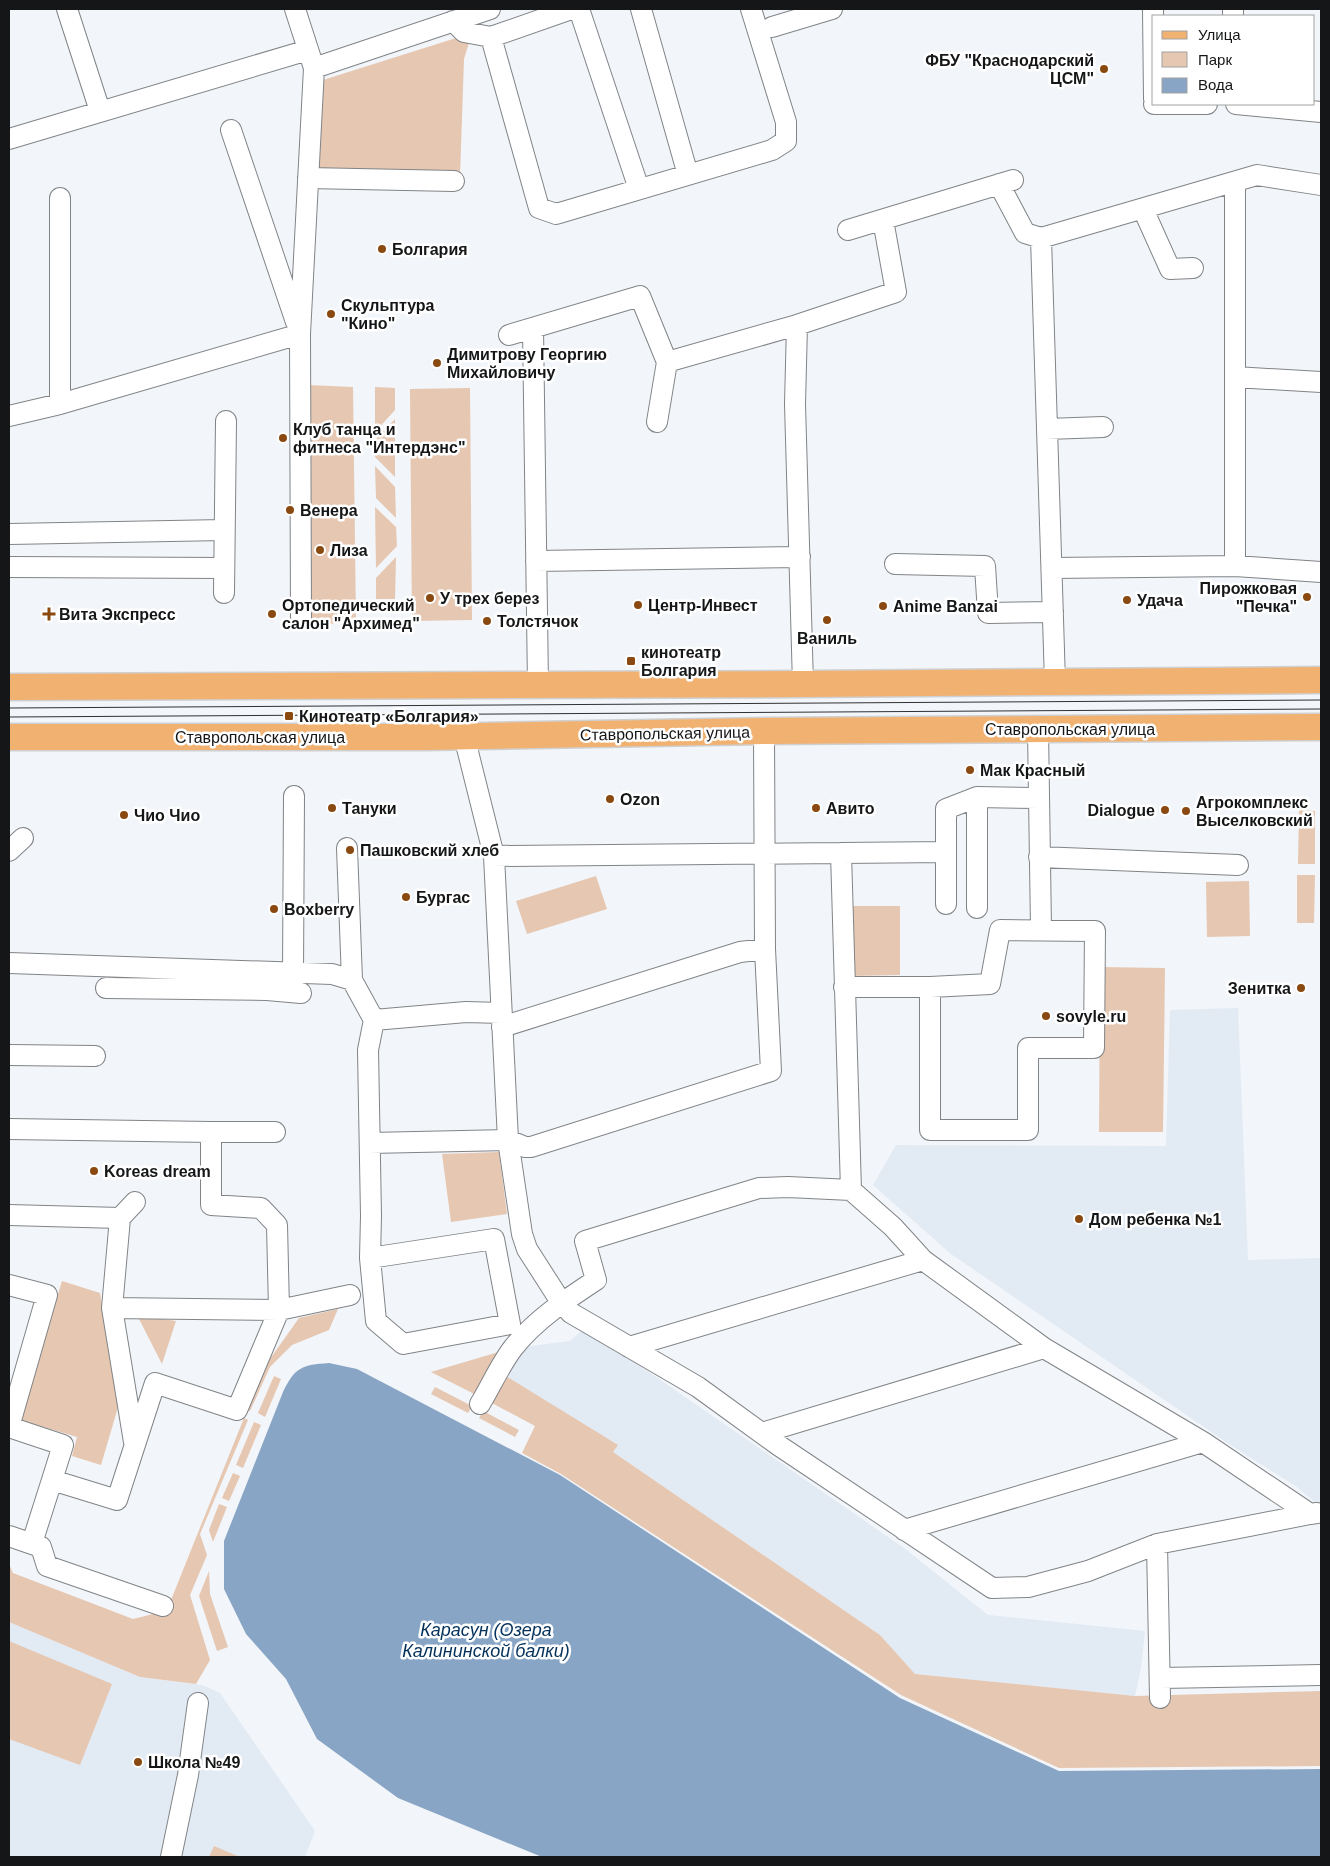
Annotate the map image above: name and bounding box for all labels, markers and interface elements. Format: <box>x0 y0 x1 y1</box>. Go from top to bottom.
legend <box>1152 15 1315 105</box>
text: Улица <box>1198 26 1241 43</box>
text: Парк <box>1198 51 1232 68</box>
place label: ФБУ "Краснодарский ЦСМ" <box>925 52 1094 87</box>
marker: ФБУ "Краснодарский ЦСМ" <box>1098 63 1110 75</box>
text: Вода <box>1198 76 1234 93</box>
place label: Болгария <box>392 241 468 258</box>
marker: Болгария <box>376 243 388 255</box>
place label: Скульптура "Кино" <box>341 297 435 332</box>
marker: Скульптура "Кино" <box>325 308 337 320</box>
place label: Димитрову Георгию Михайловичу <box>447 346 607 381</box>
marker: Димитрову Георгию Михайловичу <box>431 357 443 369</box>
place label: Клуб танца и фитнеса "Интердэнс" <box>293 421 465 456</box>
marker: Клуб танца и фитнеса "Интердэнс" <box>277 432 289 444</box>
place label: Венера <box>300 502 358 519</box>
marker: Венера <box>284 504 296 516</box>
place label: Лиза <box>330 542 368 559</box>
marker: Лиза <box>314 544 326 556</box>
place label: Пирожковая "Печка" <box>1200 580 1297 615</box>
place label: У трех берез <box>440 590 539 607</box>
marker: Пирожковая "Печка" <box>1301 591 1313 603</box>
marker: У трех берез <box>424 592 436 604</box>
place label: Удача <box>1137 592 1183 609</box>
marker: Удача <box>1121 594 1133 606</box>
place label: Ортопедический салон "Архимед" <box>282 597 420 632</box>
place label: Центр-Инвест <box>648 597 758 614</box>
place label: Anime Banzai <box>893 598 998 615</box>
marker: Центр-Инвест <box>632 599 644 611</box>
marker: Anime Banzai <box>877 600 889 612</box>
place label: Вита Экспресс <box>59 606 176 623</box>
marker: Вита Экспресс <box>43 608 55 620</box>
marker: Ортопедический салон "Архимед" <box>266 608 278 620</box>
place label: Толстячок <box>497 613 579 630</box>
marker: Ваниль <box>821 614 833 626</box>
marker: Толстячок <box>481 615 493 627</box>
place label: Ваниль <box>797 630 857 647</box>
place label: кинотеатр Болгария <box>641 644 721 679</box>
marker: кинотеатр Болгария <box>625 655 637 667</box>
place label: Кинотеатр «Болгария» <box>299 708 479 725</box>
marker: Кинотеатр «Болгария» <box>283 710 295 722</box>
street label: Ставропольская улица <box>985 721 1155 738</box>
street label: Ставропольская улица <box>580 724 750 743</box>
street label: Ставропольская улица <box>175 729 345 746</box>
place label: Мак Красный <box>980 762 1085 779</box>
marker: Мак Красный <box>964 764 976 776</box>
place label: Ozon <box>620 791 660 808</box>
marker: Ozon <box>604 793 616 805</box>
place label: Агрокомплекс Выселковский <box>1196 794 1313 829</box>
place label: Тануки <box>342 800 397 817</box>
place label: Авито <box>826 800 875 817</box>
marker: Тануки <box>326 802 338 814</box>
marker: Авито <box>810 802 822 814</box>
place label: Dialogue <box>1087 802 1155 819</box>
marker: Dialogue <box>1159 804 1171 816</box>
marker: Агрокомплекс Выселковский <box>1180 805 1192 817</box>
place label: Чио Чио <box>134 807 200 824</box>
marker: Чио Чио <box>118 809 130 821</box>
place label: Пашковский хлеб <box>360 842 499 859</box>
marker: Пашковский хлеб <box>344 844 356 856</box>
place label: Бургас <box>416 889 470 906</box>
marker: Бургас <box>400 891 412 903</box>
place label: Boxberry <box>284 901 354 918</box>
marker: Boxberry <box>268 903 280 915</box>
place label: Зенитка <box>1228 980 1291 997</box>
marker: Зенитка <box>1295 982 1307 994</box>
place label: sovyle.ru <box>1056 1008 1126 1025</box>
marker: sovyle.ru <box>1040 1010 1052 1022</box>
place label: Koreas dream <box>104 1163 211 1180</box>
marker: Koreas dream <box>88 1165 100 1177</box>
place label: Дом ребенка №1 <box>1089 1211 1222 1228</box>
marker: Дом ребенка №1 <box>1073 1213 1085 1225</box>
water label: Карасун (Озера Калининской балки) <box>402 1620 570 1661</box>
place label: Школа №49 <box>148 1754 240 1771</box>
marker: Школа №49 <box>132 1756 144 1768</box>

